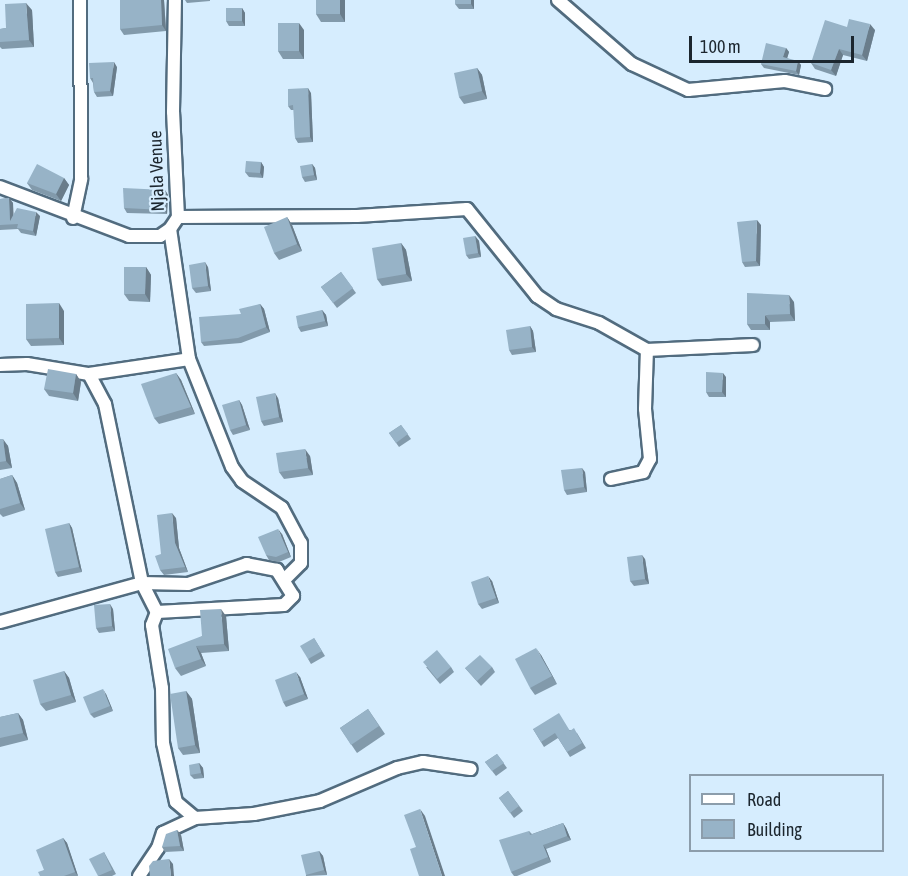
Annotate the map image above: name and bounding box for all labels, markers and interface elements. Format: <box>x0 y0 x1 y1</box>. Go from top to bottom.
scale bar <box>692 24 857 62</box>
text: 100 m <box>700 36 741 57</box>
street label: Njala Venue <box>145 130 169 212</box>
legend <box>689 774 884 852</box>
text: Road <box>747 789 781 810</box>
text: Building <box>747 819 802 840</box>

